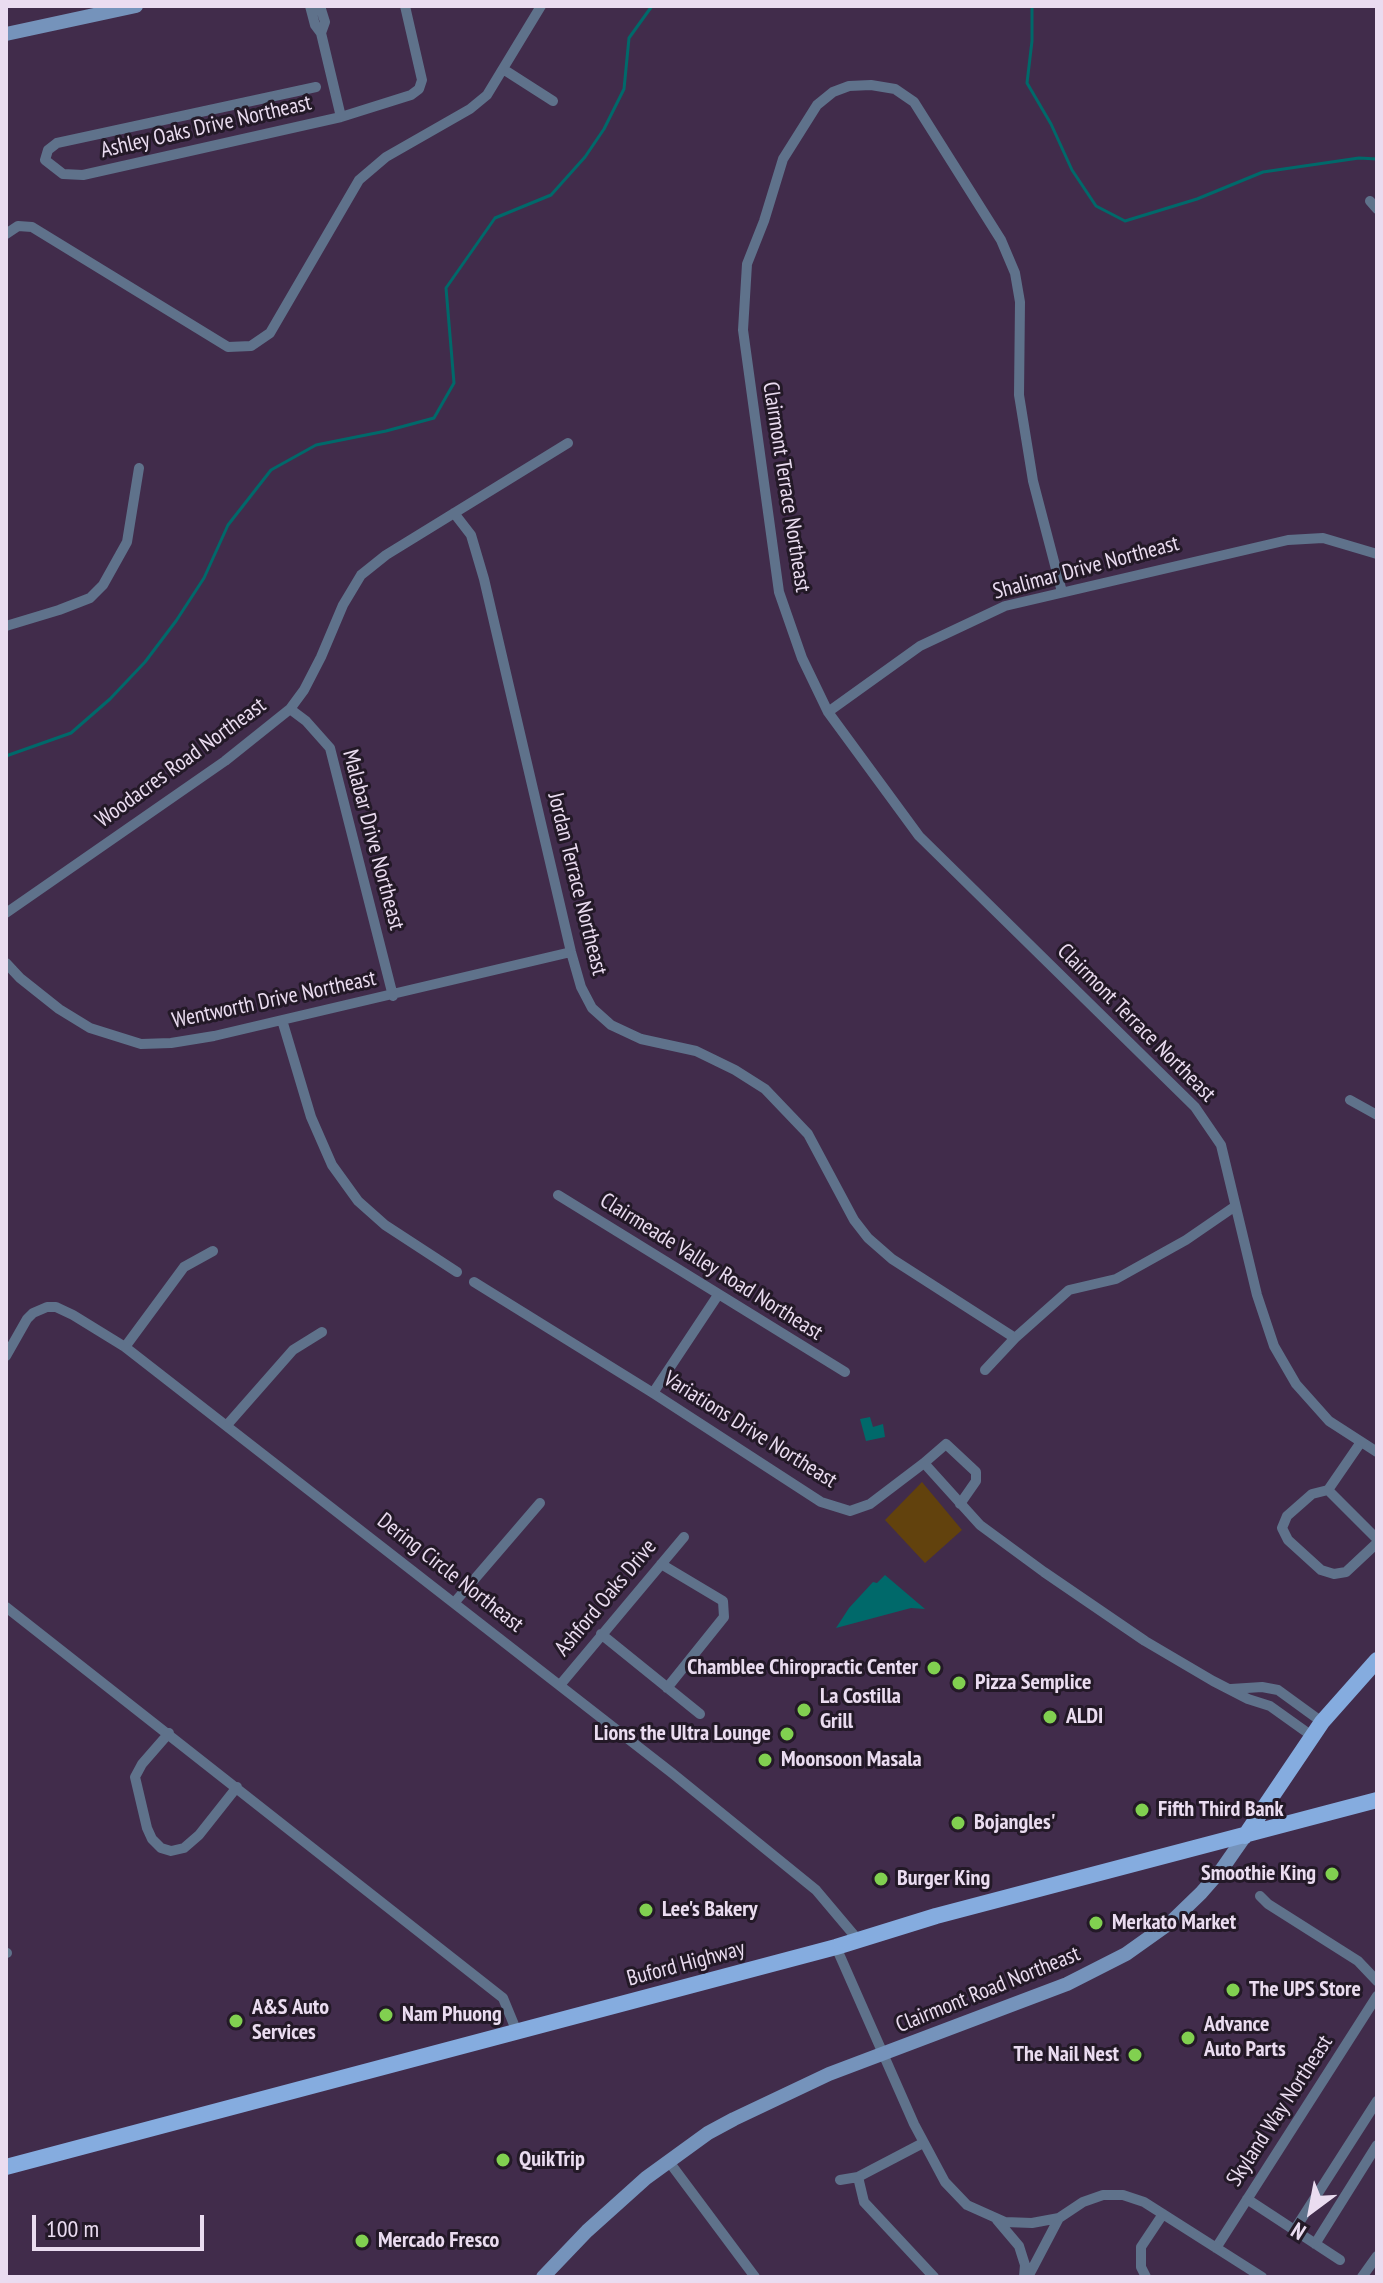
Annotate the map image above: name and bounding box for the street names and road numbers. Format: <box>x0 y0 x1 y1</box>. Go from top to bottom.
street label: Ashley Oaks Drive Northeast <box>98 90 314 164</box>
street label: Clairmont Terrace Northeast <box>756 380 816 594</box>
street label: Shalimar Drive Northeast <box>990 531 1182 605</box>
street label: Woodacres Road Northeast <box>91 692 271 834</box>
street label: Malabar Drive Northeast <box>336 747 410 933</box>
street label: Jordan Terrace Northeast <box>542 790 612 978</box>
street label: Clairmont Terrace Northeast <box>1051 938 1221 1108</box>
street label: Wentworth Drive Northeast <box>170 966 378 1034</box>
street label: Clairmeade Valley Road Northeast <box>595 1188 827 1346</box>
street label: Variations Drive Northeast <box>658 1366 842 1494</box>
street label: Dering Circle Northeast <box>372 1508 528 1638</box>
street label: Ashford Oaks Drive <box>550 1534 662 1662</box>
street label: Buford Highway <box>624 1936 748 1992</box>
street label: Clairmont Road Northeast <box>892 1941 1084 2039</box>
street label: Skyland Way Northeast <box>1221 2031 1339 2191</box>

